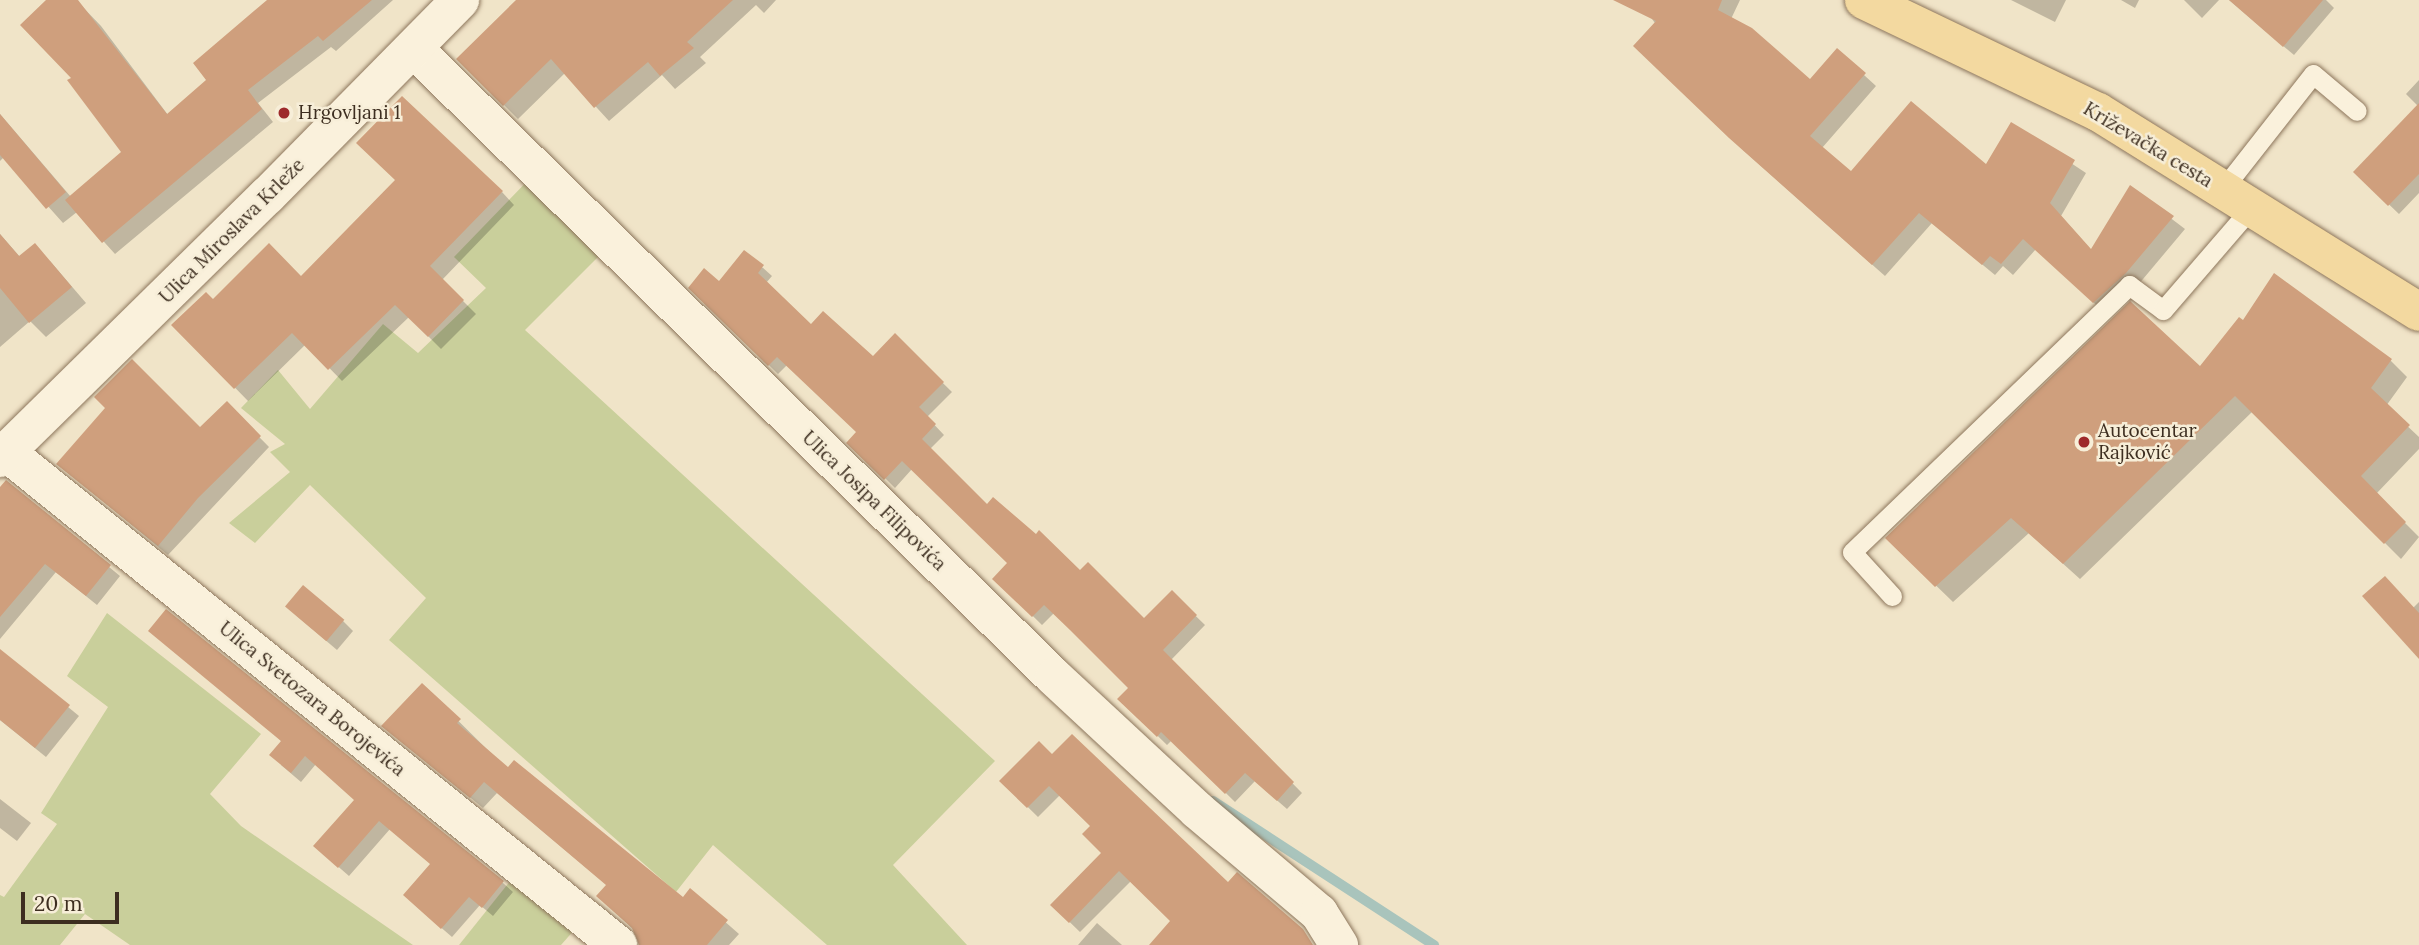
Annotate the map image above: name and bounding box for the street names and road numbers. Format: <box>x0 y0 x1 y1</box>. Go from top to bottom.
street label: Križevačka cesta <box>2079 97 2217 193</box>
street label: Ulica Miroslava Krleže <box>155 154 309 308</box>
street label: Ulica Josipa Filipovića <box>797 426 951 576</box>
street label: Ulica Svetozara Borojevića <box>214 617 410 781</box>

